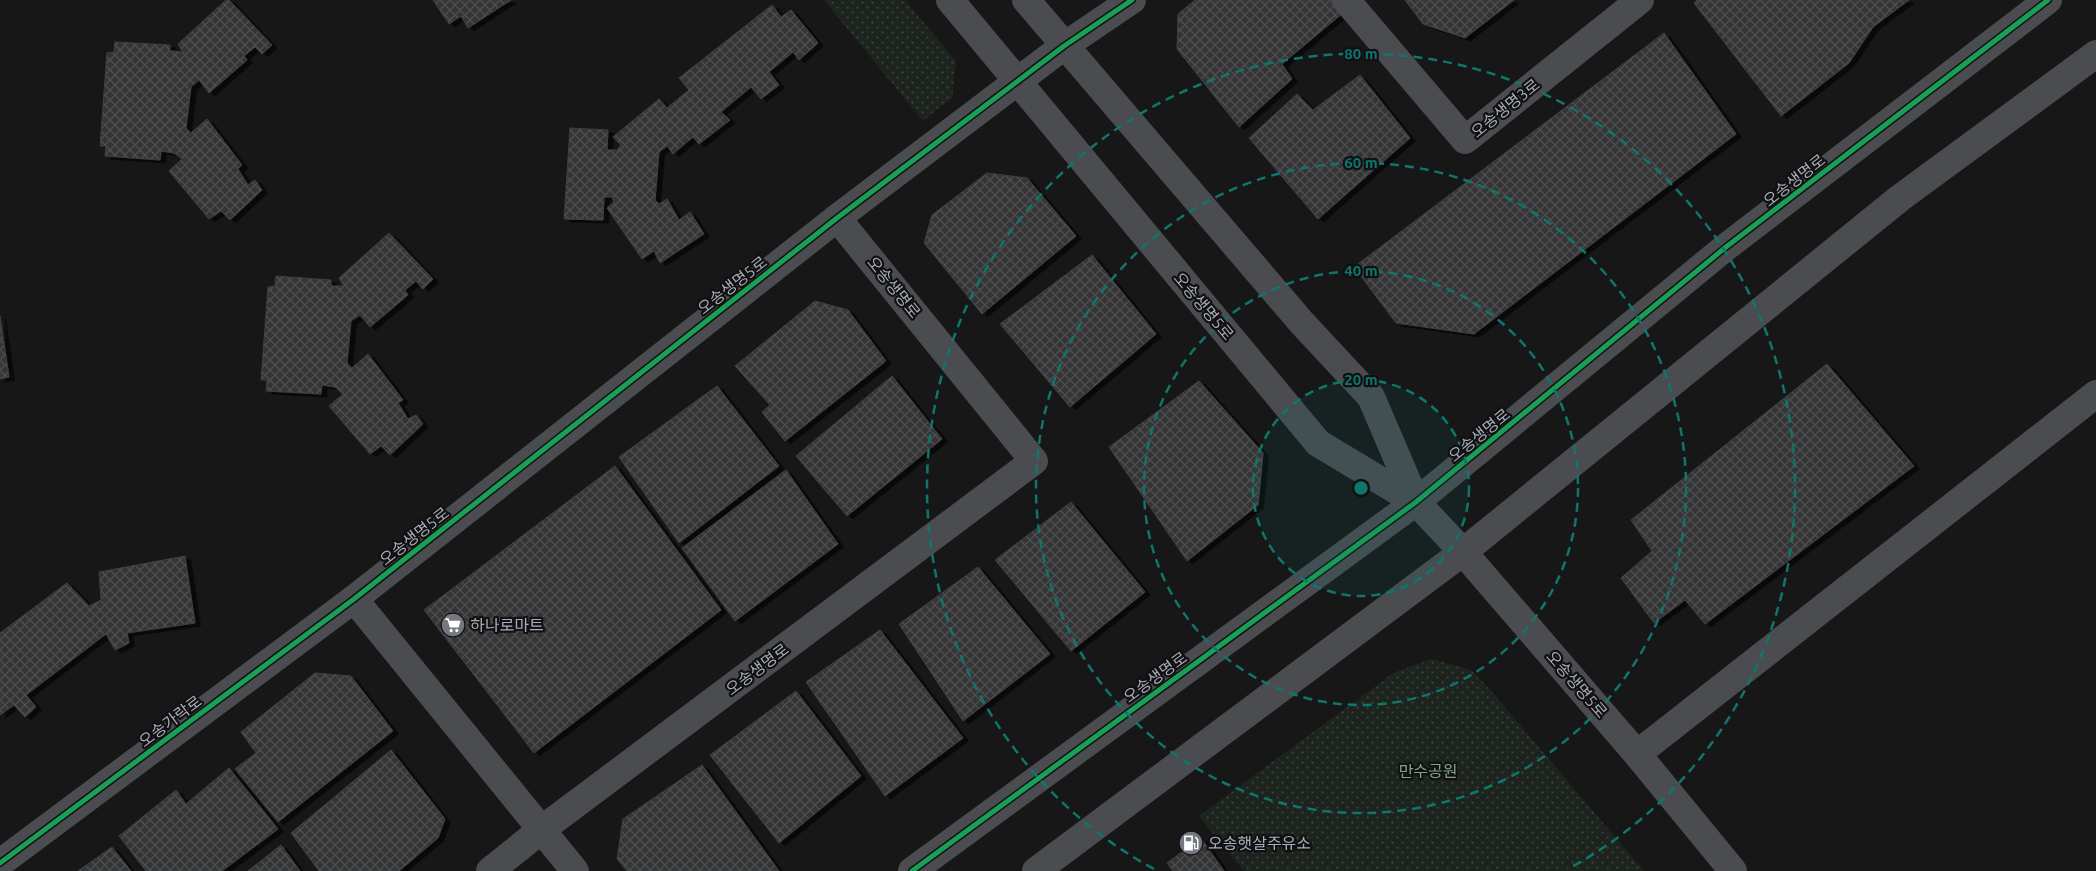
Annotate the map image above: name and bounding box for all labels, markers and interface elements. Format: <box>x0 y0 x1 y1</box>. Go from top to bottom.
text: 80 m <box>1344 45 1378 62</box>
street label: 오송생명3로 <box>1467 75 1543 141</box>
street label: 오송생명로 <box>1759 150 1829 210</box>
text: 60 m <box>1344 154 1378 171</box>
street label: 오송생명5로 <box>694 252 770 318</box>
street label: 오송생명로 <box>864 253 924 321</box>
text: 40 m <box>1344 262 1378 279</box>
street label: 오송생명5로 <box>1171 269 1238 344</box>
text: 20 m <box>1344 371 1378 388</box>
street label: 오송생명로 <box>1445 405 1513 465</box>
centre of rings <box>1352 479 1370 497</box>
street label: 오송생명5로 <box>376 503 452 569</box>
supermarket icon: 하나로마트 <box>440 612 466 638</box>
place label: 하나로마트 <box>470 616 544 634</box>
street label: 오송생명로 <box>722 639 792 698</box>
street label: 오송생명5로 <box>1543 647 1611 721</box>
street label: 오송생명로 <box>1120 648 1190 706</box>
street label: 오송가락로 <box>135 691 205 750</box>
park label: 만수공원 <box>1399 762 1457 780</box>
fuel station icon: 오송햇살주유소 <box>1178 830 1204 856</box>
place label: 오송햇살주유소 <box>1208 834 1311 852</box>

